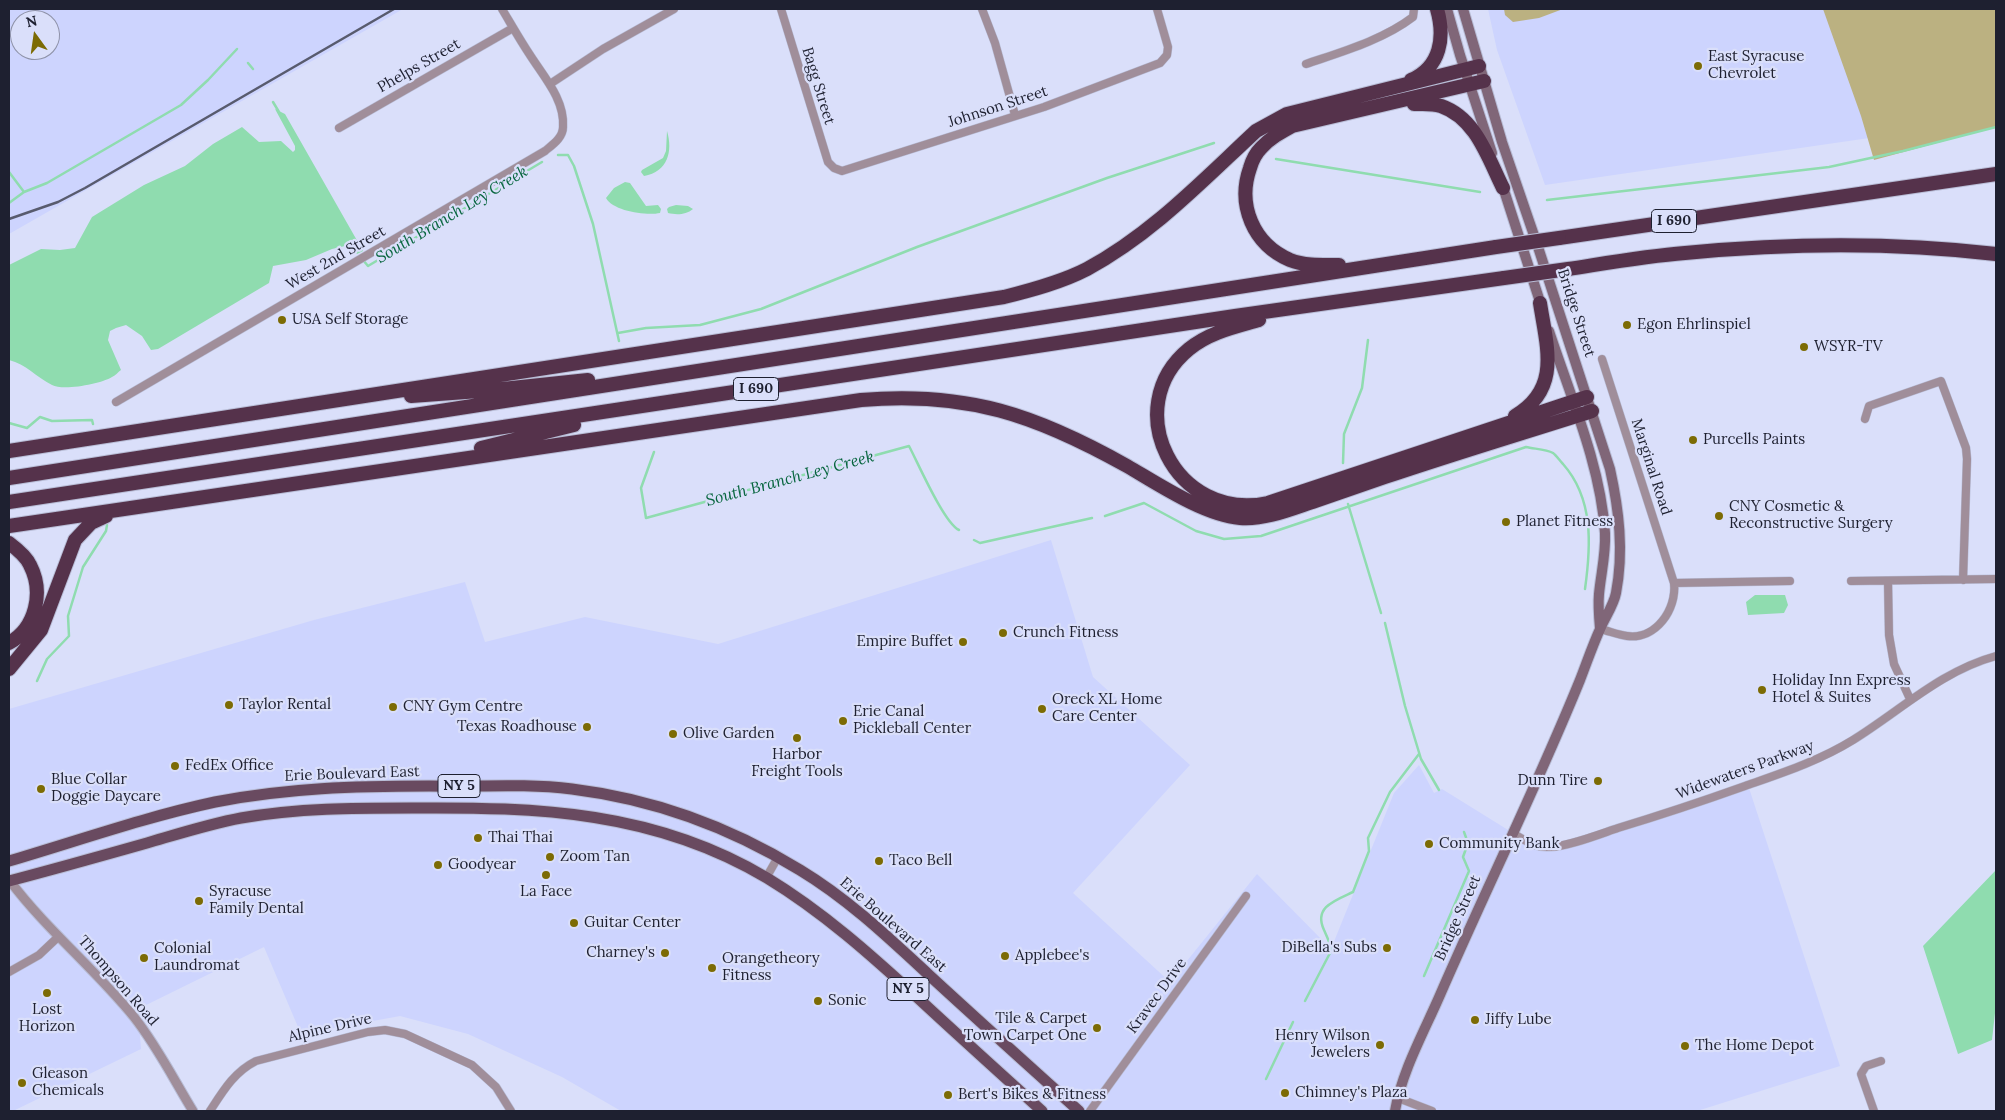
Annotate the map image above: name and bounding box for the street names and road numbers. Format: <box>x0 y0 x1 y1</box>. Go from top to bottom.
street label: Phelps Street <box>374 35 464 97</box>
street label: Bagg Street <box>798 45 838 127</box>
street label: Johnson Street <box>946 82 1050 132</box>
road number: I 690 <box>1652 210 1696 232</box>
street label: West 2nd Street <box>283 222 389 294</box>
street label: Bridge Street <box>1553 267 1599 359</box>
road number: I 690 <box>734 378 778 400</box>
street label: Marginal Road <box>1627 416 1675 518</box>
street label: Widewaters Parkway <box>1674 737 1816 803</box>
street label: Erie Boulevard East <box>284 763 420 785</box>
road number: NY 5 <box>438 774 480 798</box>
street label: Bridge Street <box>1431 872 1485 964</box>
street label: Erie Boulevard East <box>836 874 950 976</box>
street label: Thompson Road <box>74 932 162 1030</box>
street label: Kravec Drive <box>1124 955 1190 1037</box>
road number: NY 5 <box>887 978 929 1001</box>
street label: Alpine Drive <box>286 1010 374 1046</box>

